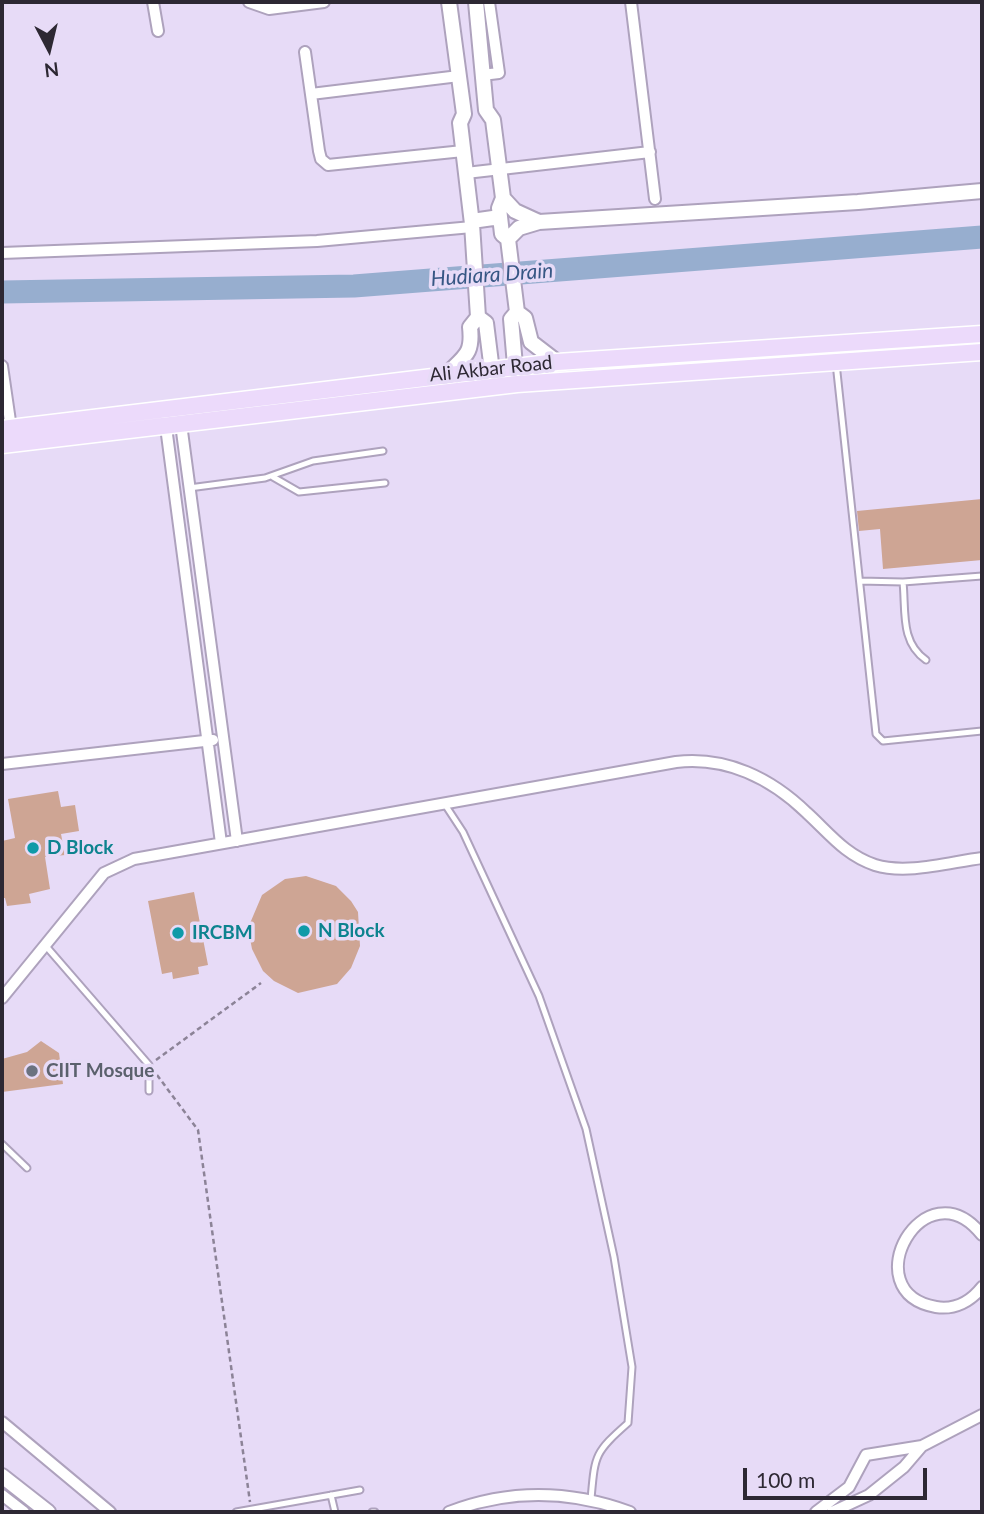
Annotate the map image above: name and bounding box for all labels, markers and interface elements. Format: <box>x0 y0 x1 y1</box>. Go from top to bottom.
north arrow <box>14 14 84 84</box>
text: N <box>43 58 60 83</box>
water label: Hudiara Drain <box>430 258 554 292</box>
street label: Ali Akbar Road <box>429 351 553 387</box>
place label: D Block <box>47 837 113 859</box>
marker: D Block <box>25 840 41 856</box>
place label: N Block <box>318 920 385 942</box>
place label: IRCBM <box>192 922 253 944</box>
marker: N Block <box>296 923 312 939</box>
marker: IRCBM <box>170 925 186 941</box>
place label: CIIT Mosque <box>46 1060 154 1082</box>
marker: CIIT Mosque <box>24 1063 40 1079</box>
scale bar <box>746 1454 930 1498</box>
text: 100 m <box>756 1467 815 1492</box>

